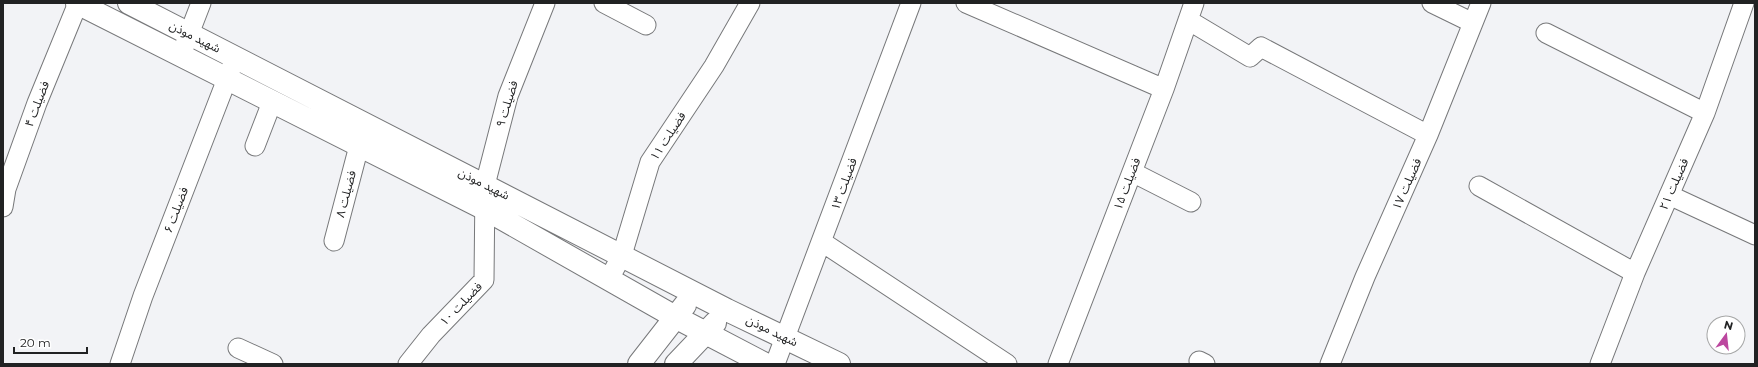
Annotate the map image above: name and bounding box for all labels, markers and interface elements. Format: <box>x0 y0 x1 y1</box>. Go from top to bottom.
street label: شهید موذن <box>167 17 223 56</box>
street label: فضیلت ۴ <box>21 79 52 129</box>
street label: فضیلت ۹ <box>492 79 521 129</box>
street label: فضیلت ۱۱ <box>646 109 689 163</box>
street label: فضیلت ۱۳ <box>827 156 860 212</box>
street label: فضیلت ۱۵ <box>1110 156 1143 212</box>
street label: فضیلت ۱۷ <box>1389 156 1425 212</box>
street label: فضیلت ۲۱ <box>1656 156 1692 212</box>
street label: شهید موذن <box>456 164 512 203</box>
street label: فضیلت ۸ <box>332 169 359 219</box>
street label: فضیلت ۶ <box>160 185 191 235</box>
street label: فضیلت ۱۰ <box>436 279 485 329</box>
street label: شهید موذن <box>744 312 800 349</box>
north arrow <box>1706 315 1746 355</box>
text: N <box>1722 317 1735 333</box>
scale bar <box>14 329 87 355</box>
text: 20 m <box>20 335 51 350</box>

